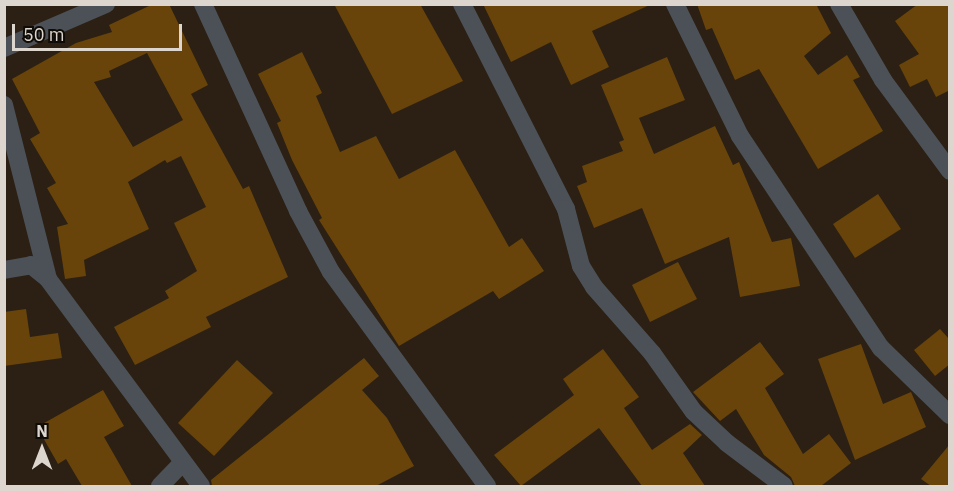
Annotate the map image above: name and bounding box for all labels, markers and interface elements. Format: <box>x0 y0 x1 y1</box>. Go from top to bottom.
scale bar <box>15 12 184 50</box>
text: 50 m <box>23 23 65 46</box>
north arrow <box>12 419 72 479</box>
text: N <box>36 421 48 441</box>

